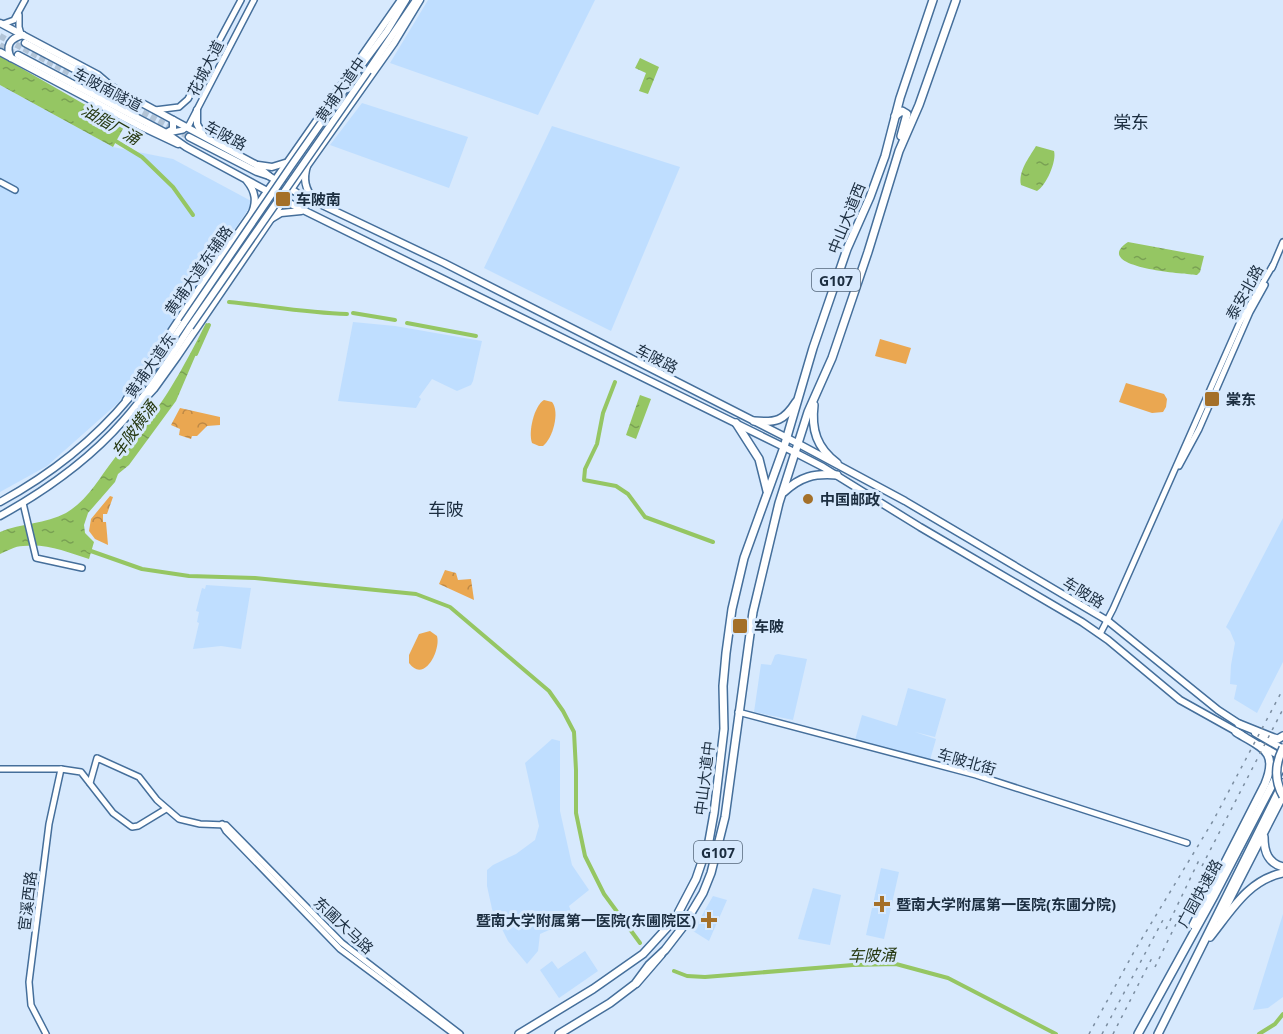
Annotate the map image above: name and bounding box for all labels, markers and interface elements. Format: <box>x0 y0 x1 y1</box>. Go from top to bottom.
street label: 花城大道 <box>182 37 228 99</box>
street label: 黄埔大道中 <box>310 53 370 125</box>
street label: 车陂南隧道 <box>70 63 146 115</box>
water label: 油脂厂涌 <box>78 98 146 151</box>
district label: 棠东 <box>1113 110 1149 134</box>
street label: 车陂路 <box>201 116 251 154</box>
street label: 中山大道西 <box>823 179 869 257</box>
place label: 车陂南 <box>296 189 341 209</box>
marker: 车陂南 <box>274 190 292 208</box>
street label: 黄埔大道东辅路 <box>160 221 236 319</box>
street label: 泰安北路 <box>1221 261 1267 323</box>
road number: G107 <box>812 269 860 291</box>
street label: 黄埔大道东 <box>120 329 180 401</box>
street label: 车陂路 <box>632 339 682 377</box>
place label: 棠东 <box>1226 389 1256 409</box>
marker: 棠东 <box>1203 390 1221 408</box>
water label: 车陂横涌 <box>106 395 163 461</box>
place label: 中国邮政 <box>820 489 880 509</box>
marker: 中国邮政 <box>801 492 815 506</box>
district label: 车陂 <box>428 497 464 521</box>
street label: 车陂路 <box>1060 572 1108 612</box>
place label: 车陂 <box>754 616 784 636</box>
marker: 车陂 <box>731 617 749 635</box>
street label: 中山大道中 <box>690 740 718 816</box>
street label: 车陂北街 <box>935 743 999 779</box>
road number: G107 <box>694 841 742 863</box>
street label: 广园快速路 <box>1172 855 1226 931</box>
street label: 宦溪西路 <box>13 870 41 932</box>
street label: 东圃大马路 <box>310 892 378 958</box>
place label: 暨南大学附属第一医院(东圃分院) <box>896 894 1116 914</box>
marker: 暨南大学附属第一医院(东圃分院) <box>873 895 891 913</box>
place label: 暨南大学附属第一医院(东圃院区) <box>476 910 696 930</box>
marker: 暨南大学附属第一医院(东圃院区) <box>700 911 718 929</box>
water label: 车陂涌 <box>848 944 898 966</box>

